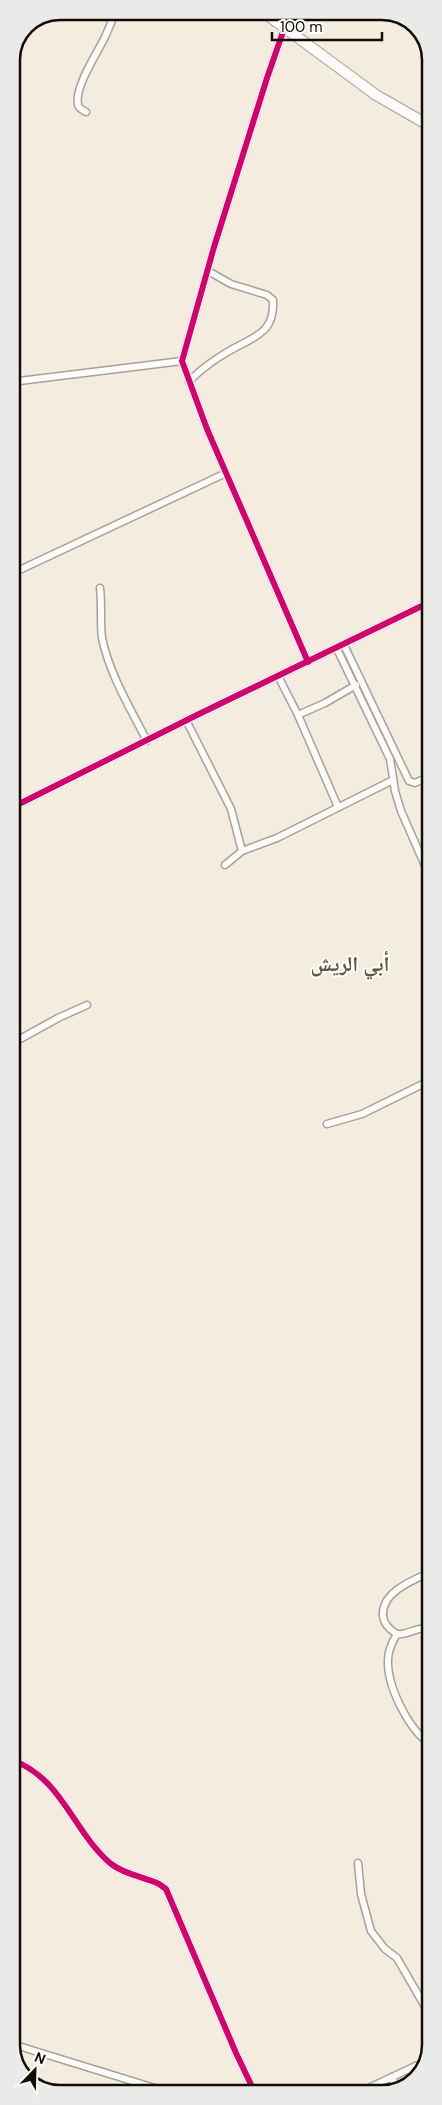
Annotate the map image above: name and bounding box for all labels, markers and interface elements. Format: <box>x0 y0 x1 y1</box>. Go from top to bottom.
scale bar <box>272 10 382 42</box>
text: 100 m <box>280 17 323 37</box>
district label: أبي الريش <box>310 950 390 980</box>
north arrow <box>10 2045 60 2095</box>
text: N <box>32 2048 48 2068</box>

